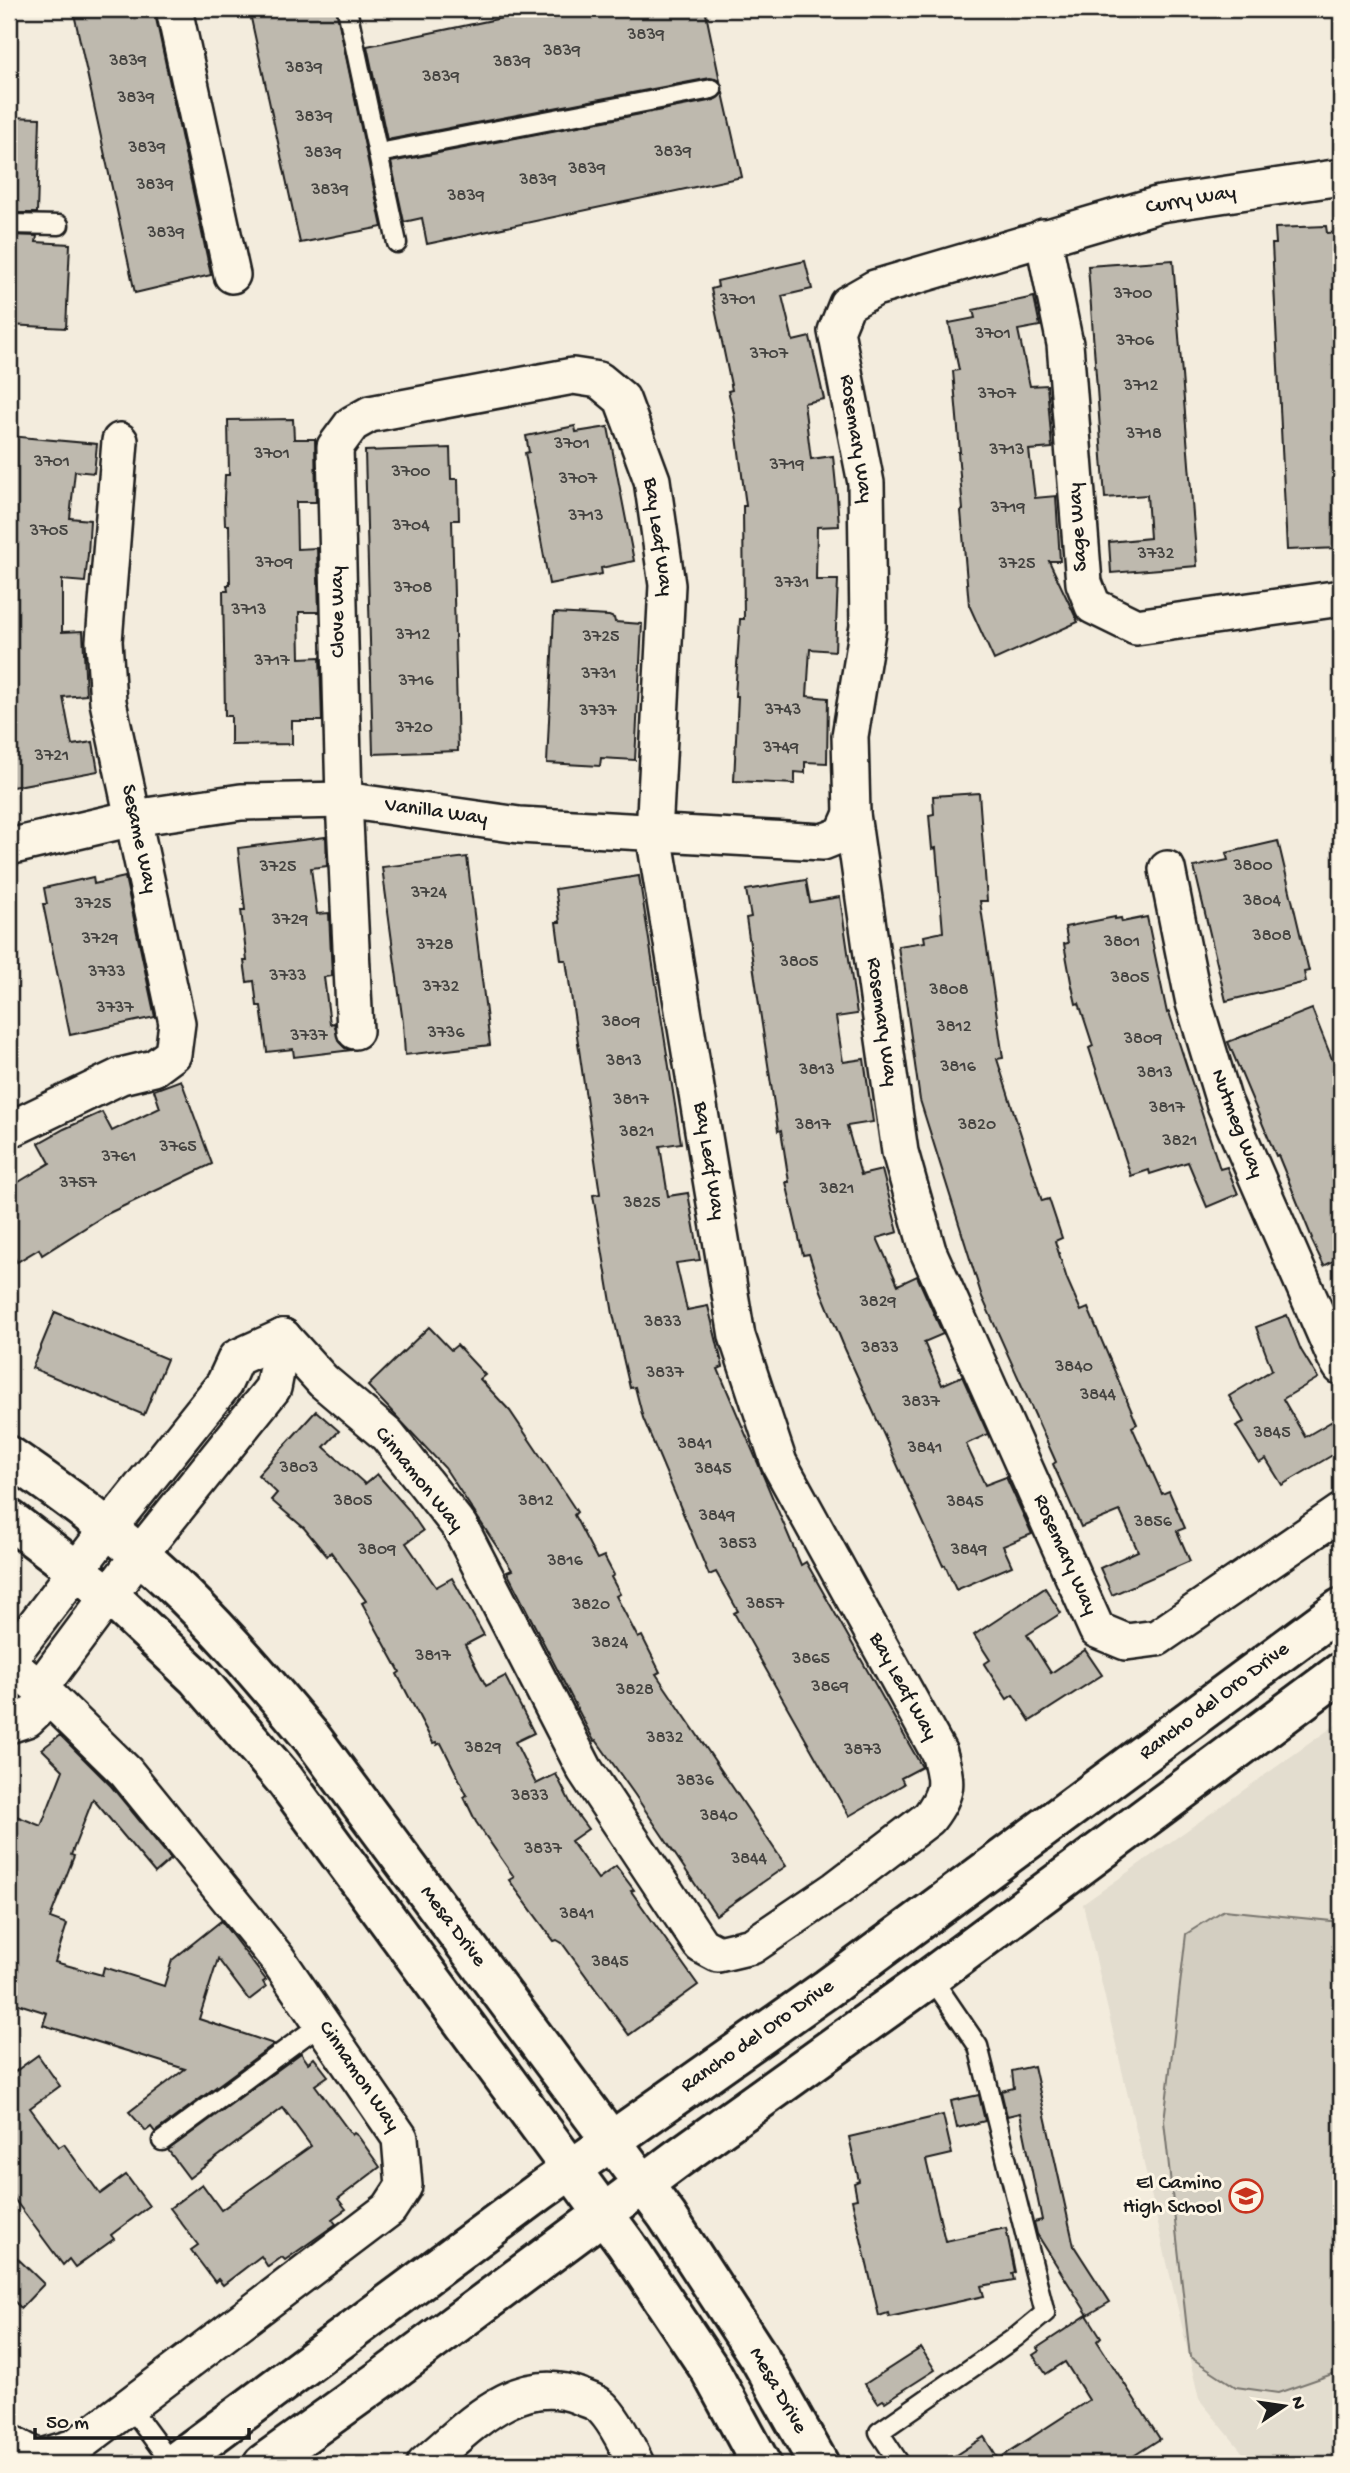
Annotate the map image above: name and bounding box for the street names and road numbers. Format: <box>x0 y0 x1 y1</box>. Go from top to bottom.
street label: Curry Way <box>1144 181 1238 221</box>
street label: Rosemary Way <box>833 373 877 505</box>
street label: Bay Leaf Way <box>636 475 678 598</box>
street label: Sage Way <box>1063 482 1095 572</box>
street label: Clove Way <box>326 566 352 658</box>
street label: Sesame Way <box>114 782 162 896</box>
street label: Vanilla Way <box>382 793 489 833</box>
street label: Rosemary Way <box>860 956 902 1088</box>
street label: Nutmeg Way <box>1204 1066 1268 1182</box>
street label: Bay Leaf Way <box>686 1099 730 1222</box>
street label: Cinnamon Way <box>368 1422 468 1538</box>
street label: Rosemary Way <box>1026 1491 1102 1619</box>
street label: Bay Leaf Way <box>862 1628 942 1745</box>
street label: Rancho del Oro Drive <box>1135 1637 1296 1767</box>
street label: Mesa Drive <box>413 1881 491 1974</box>
street label: Rancho del Oro Drive <box>677 1974 840 2099</box>
street label: Cinnamon Way <box>312 2017 404 2137</box>
street label: Mesa Drive <box>742 2343 812 2440</box>

